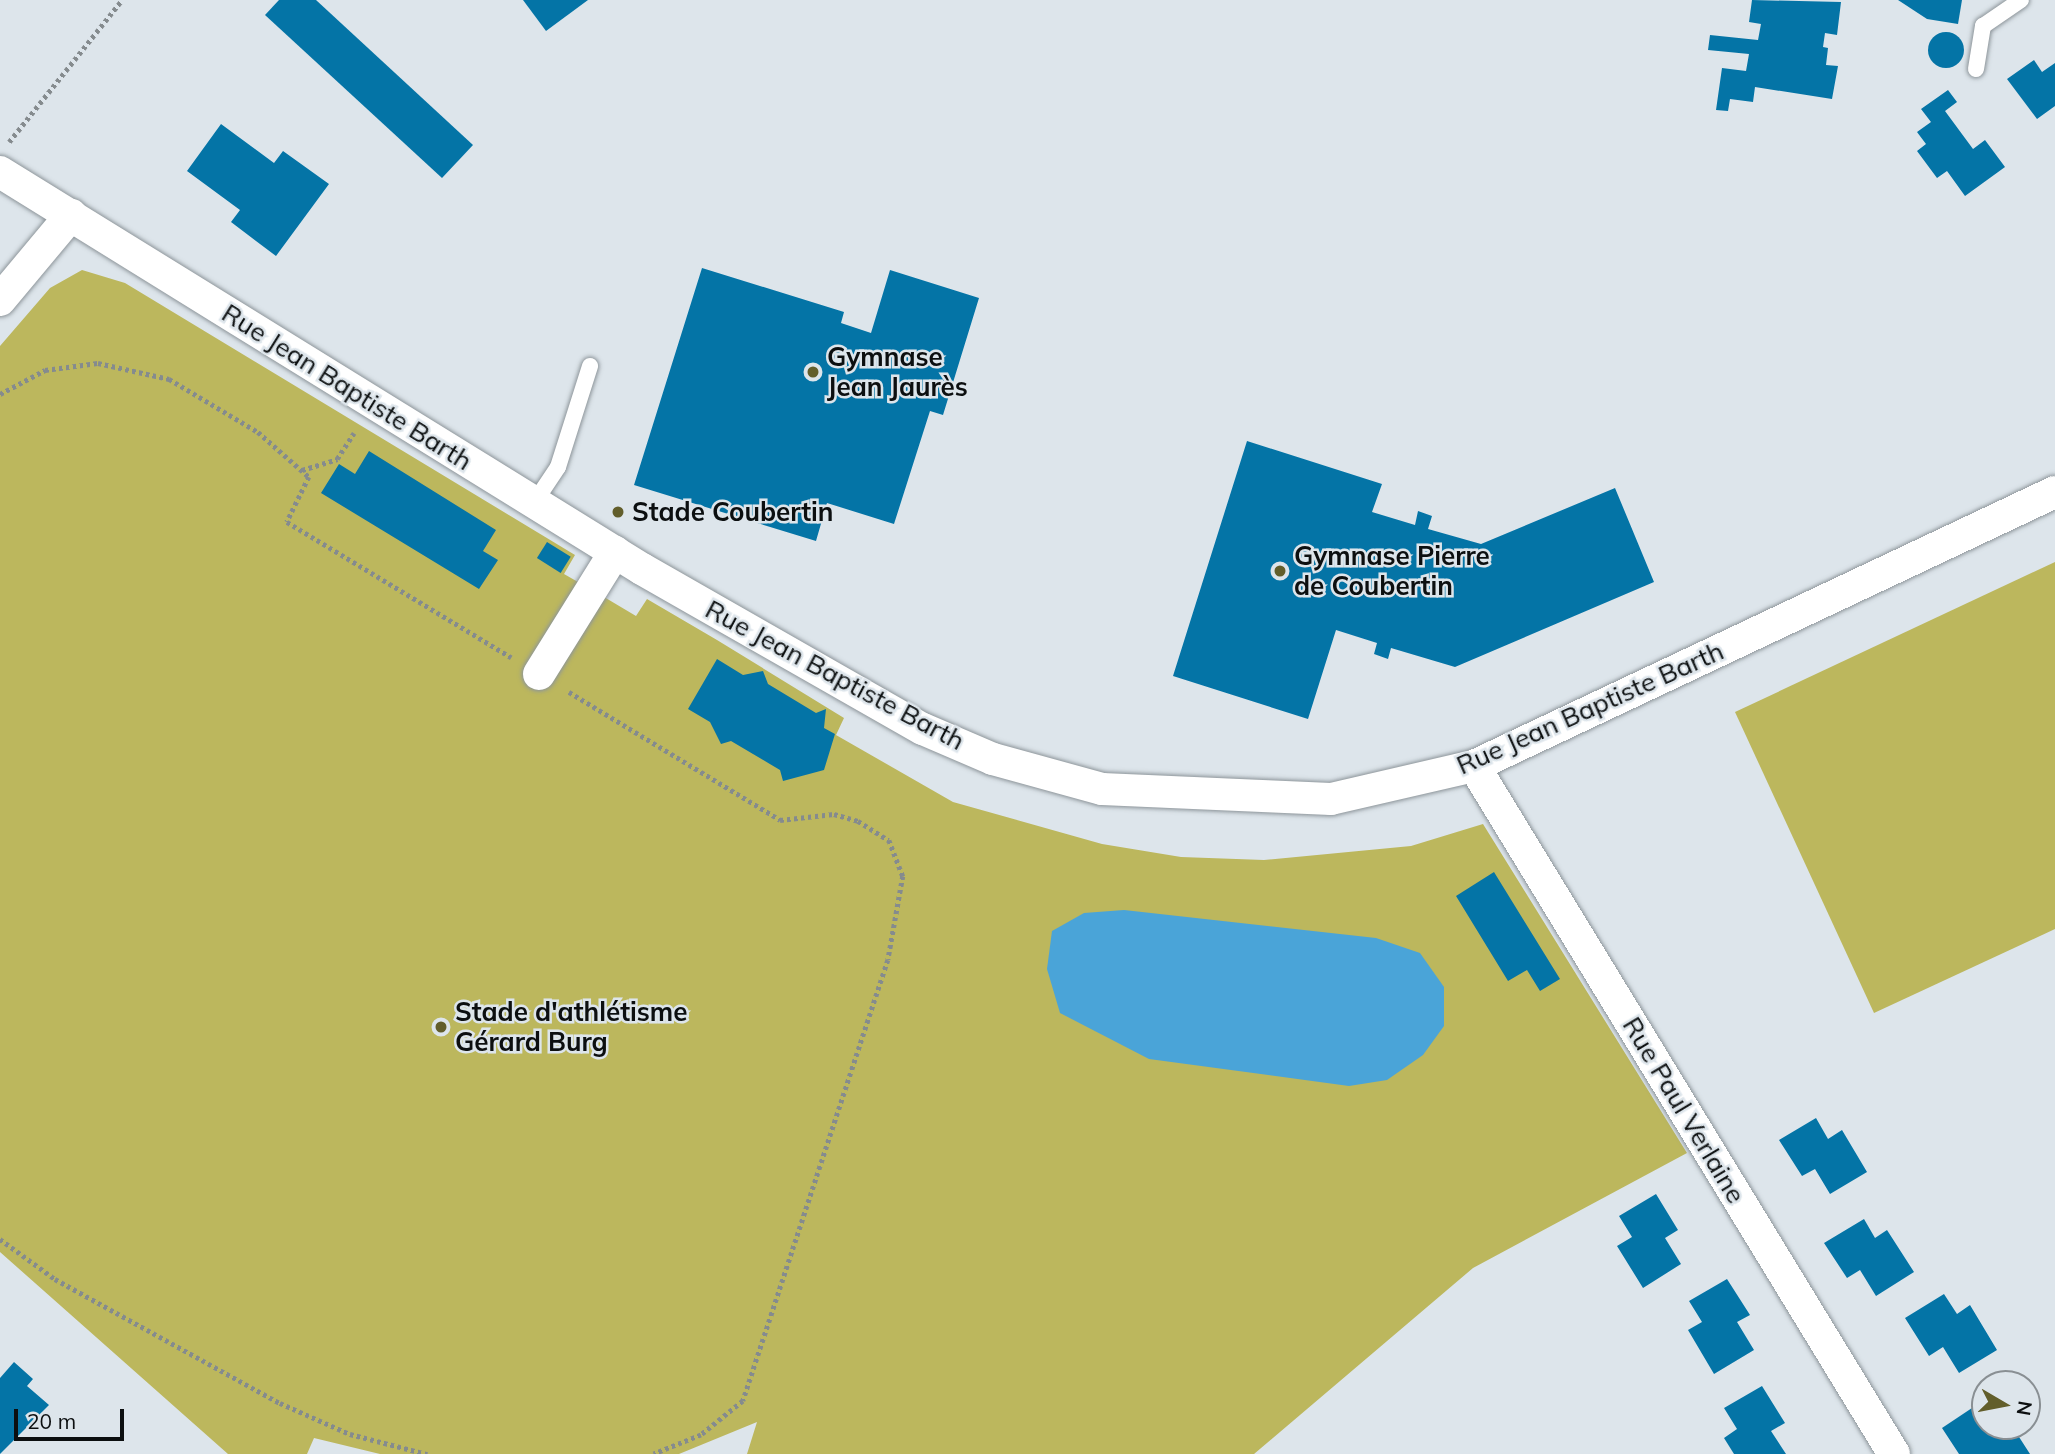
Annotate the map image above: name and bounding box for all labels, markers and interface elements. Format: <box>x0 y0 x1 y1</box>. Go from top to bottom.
street label: Rue Jean Baptiste Barth <box>216 297 478 477</box>
place label: Gymnase Jean Jaurès <box>827 341 968 402</box>
marker: Gymnase Jean Jaurès <box>805 364 821 380</box>
place label: Stade Coubertin <box>632 496 834 528</box>
marker: Stade Coubertin <box>610 504 626 520</box>
place label: Gymnase Pierre de Coubertin <box>1294 540 1490 602</box>
marker: Gymnase Pierre de Coubertin <box>1272 563 1288 579</box>
street label: Rue Jean Baptiste Barth <box>700 593 970 757</box>
street label: Rue Jean Baptiste Barth <box>1452 635 1728 781</box>
place label: Stade d'athlétisme Gérard Burg <box>455 996 687 1058</box>
street label: Rue Paul Verlaine <box>1616 1011 1752 1209</box>
marker: Stade d'athlétisme Gérard Burg <box>433 1019 449 1035</box>
north arrow <box>1971 1370 2041 1440</box>
scale bar <box>18 1394 128 1438</box>
text: N <box>2012 1399 2038 1417</box>
text: 20 m <box>27 1408 76 1434</box>

